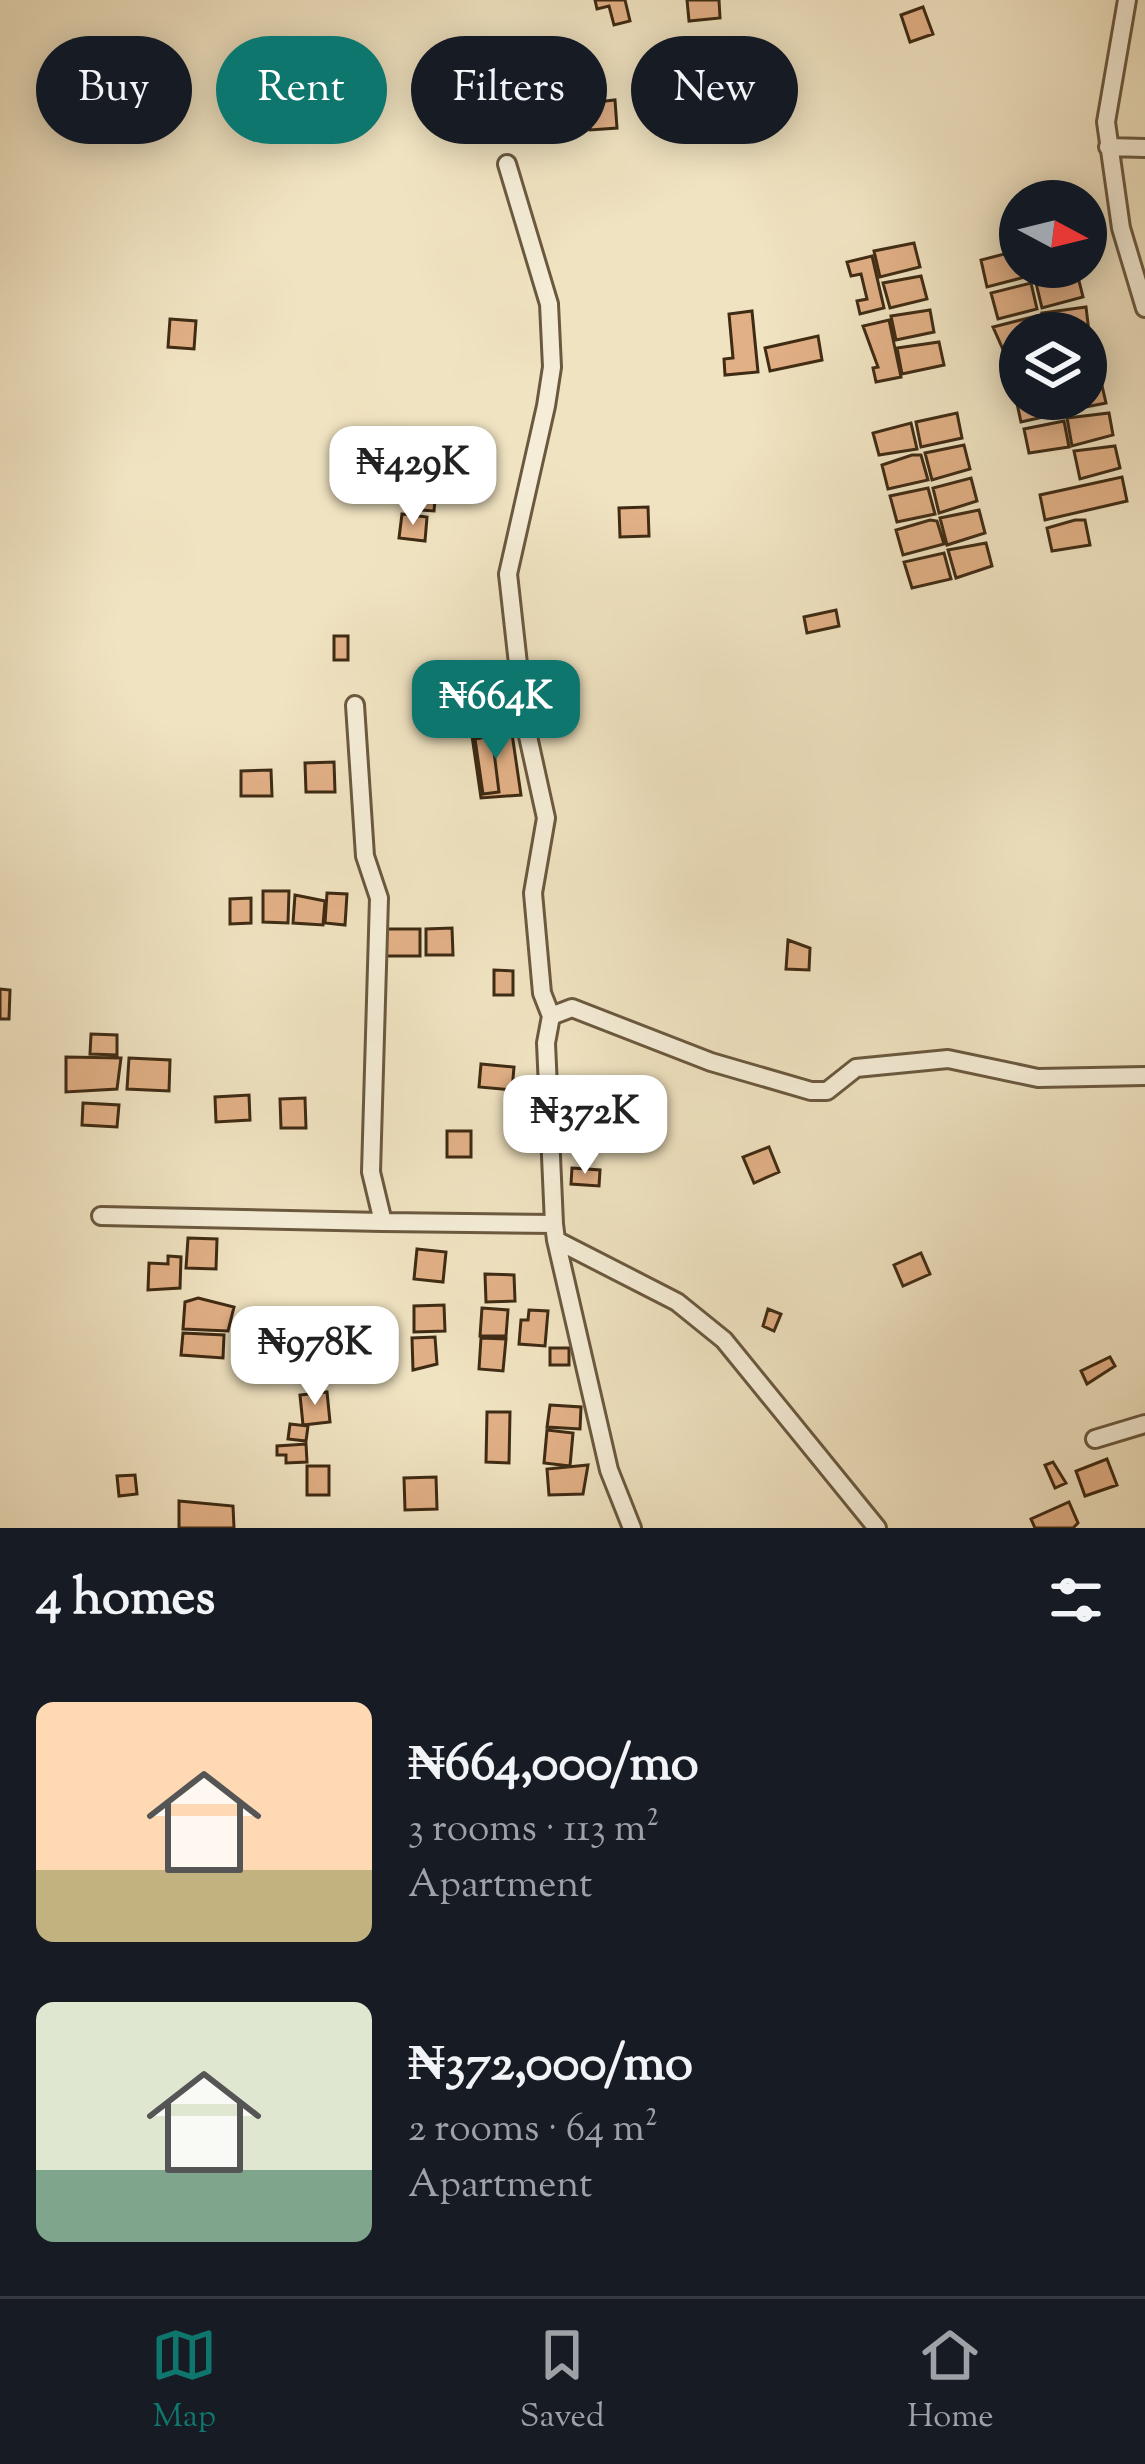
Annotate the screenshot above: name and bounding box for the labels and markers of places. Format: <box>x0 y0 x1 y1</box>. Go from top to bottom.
pin: ₦429K <box>329 426 497 528</box>
pin: ₦664K <box>412 660 580 762</box>
pin: ₦372K <box>501 1075 669 1177</box>
pin: ₦978K <box>231 1306 399 1408</box>

